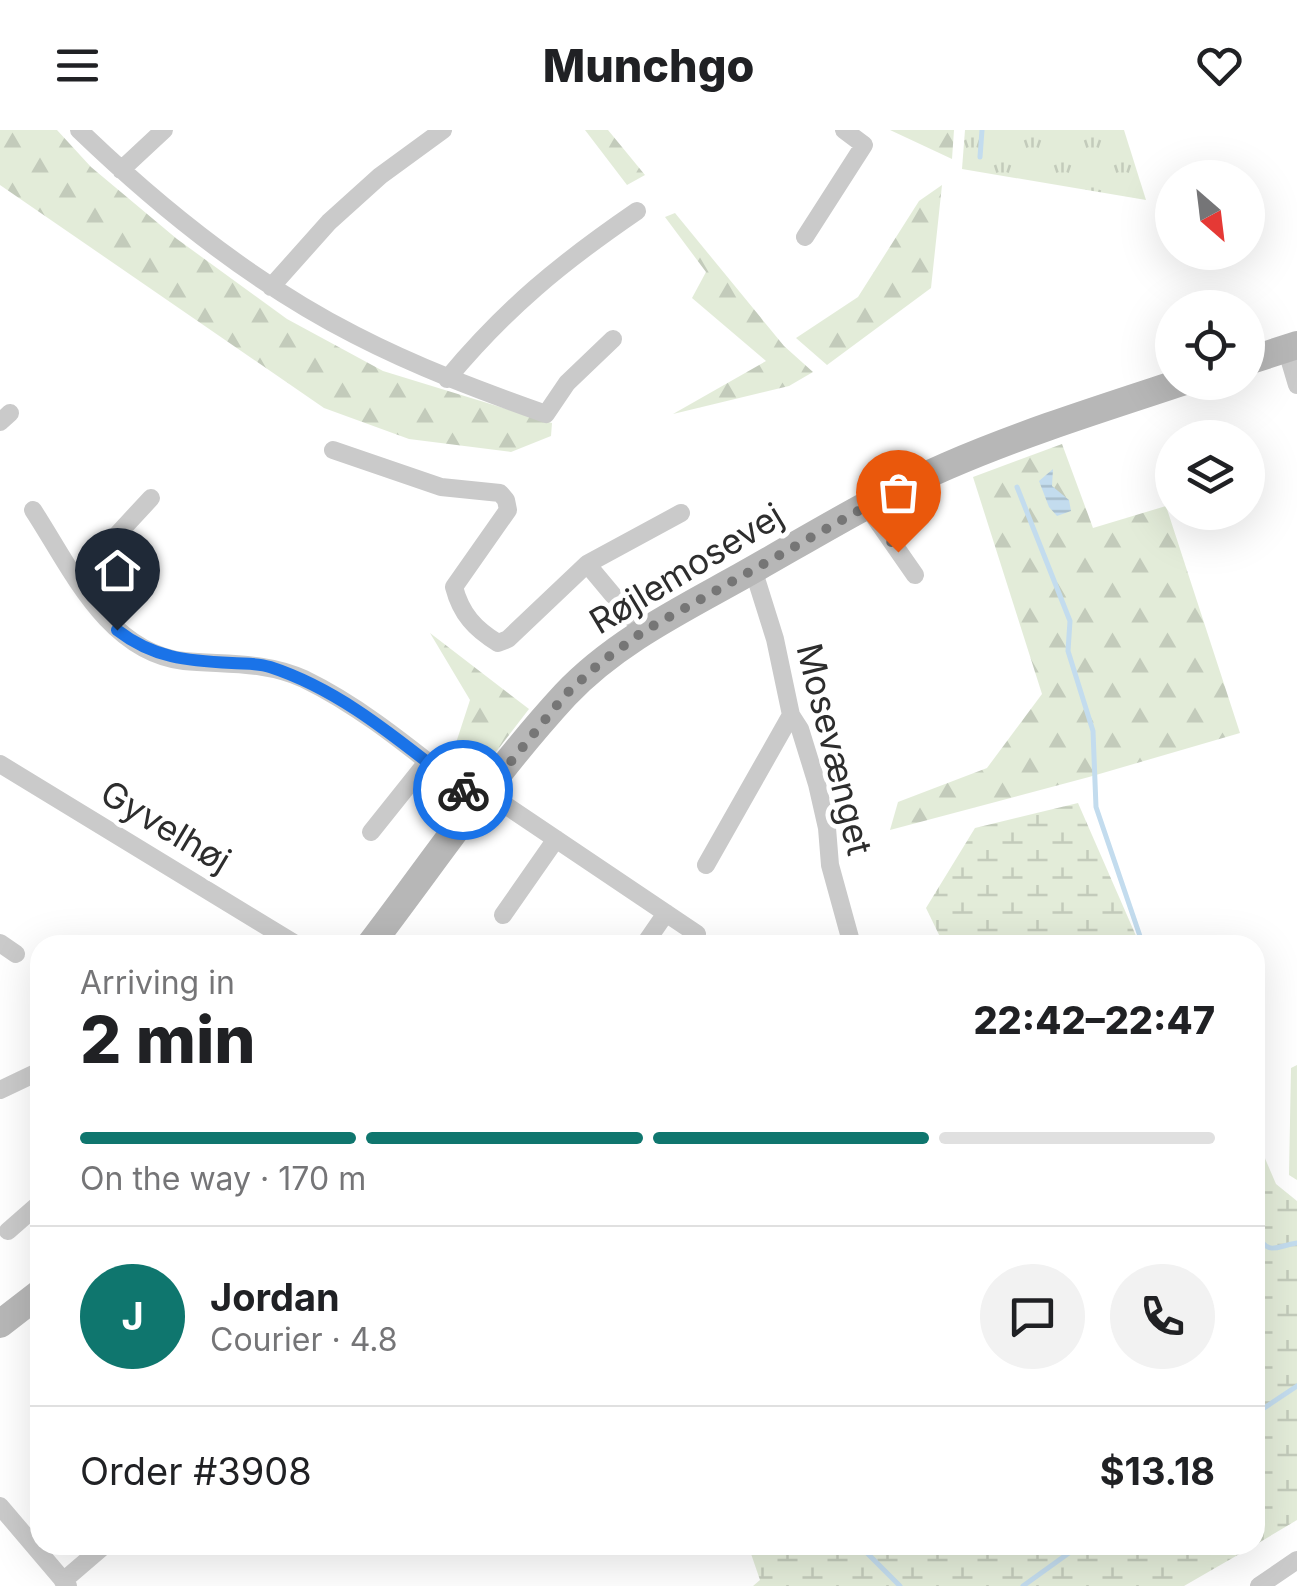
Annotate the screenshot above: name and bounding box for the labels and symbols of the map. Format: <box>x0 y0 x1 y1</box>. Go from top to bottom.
north arrow <box>1155 160 1265 270</box>
pin <box>856 450 941 553</box>
street label: Røjlemosevej <box>582 494 790 642</box>
pin <box>75 528 160 631</box>
street label: Mosevænget <box>788 639 882 859</box>
courier <box>413 740 513 840</box>
street label: Gyvelhøj <box>94 771 238 881</box>

